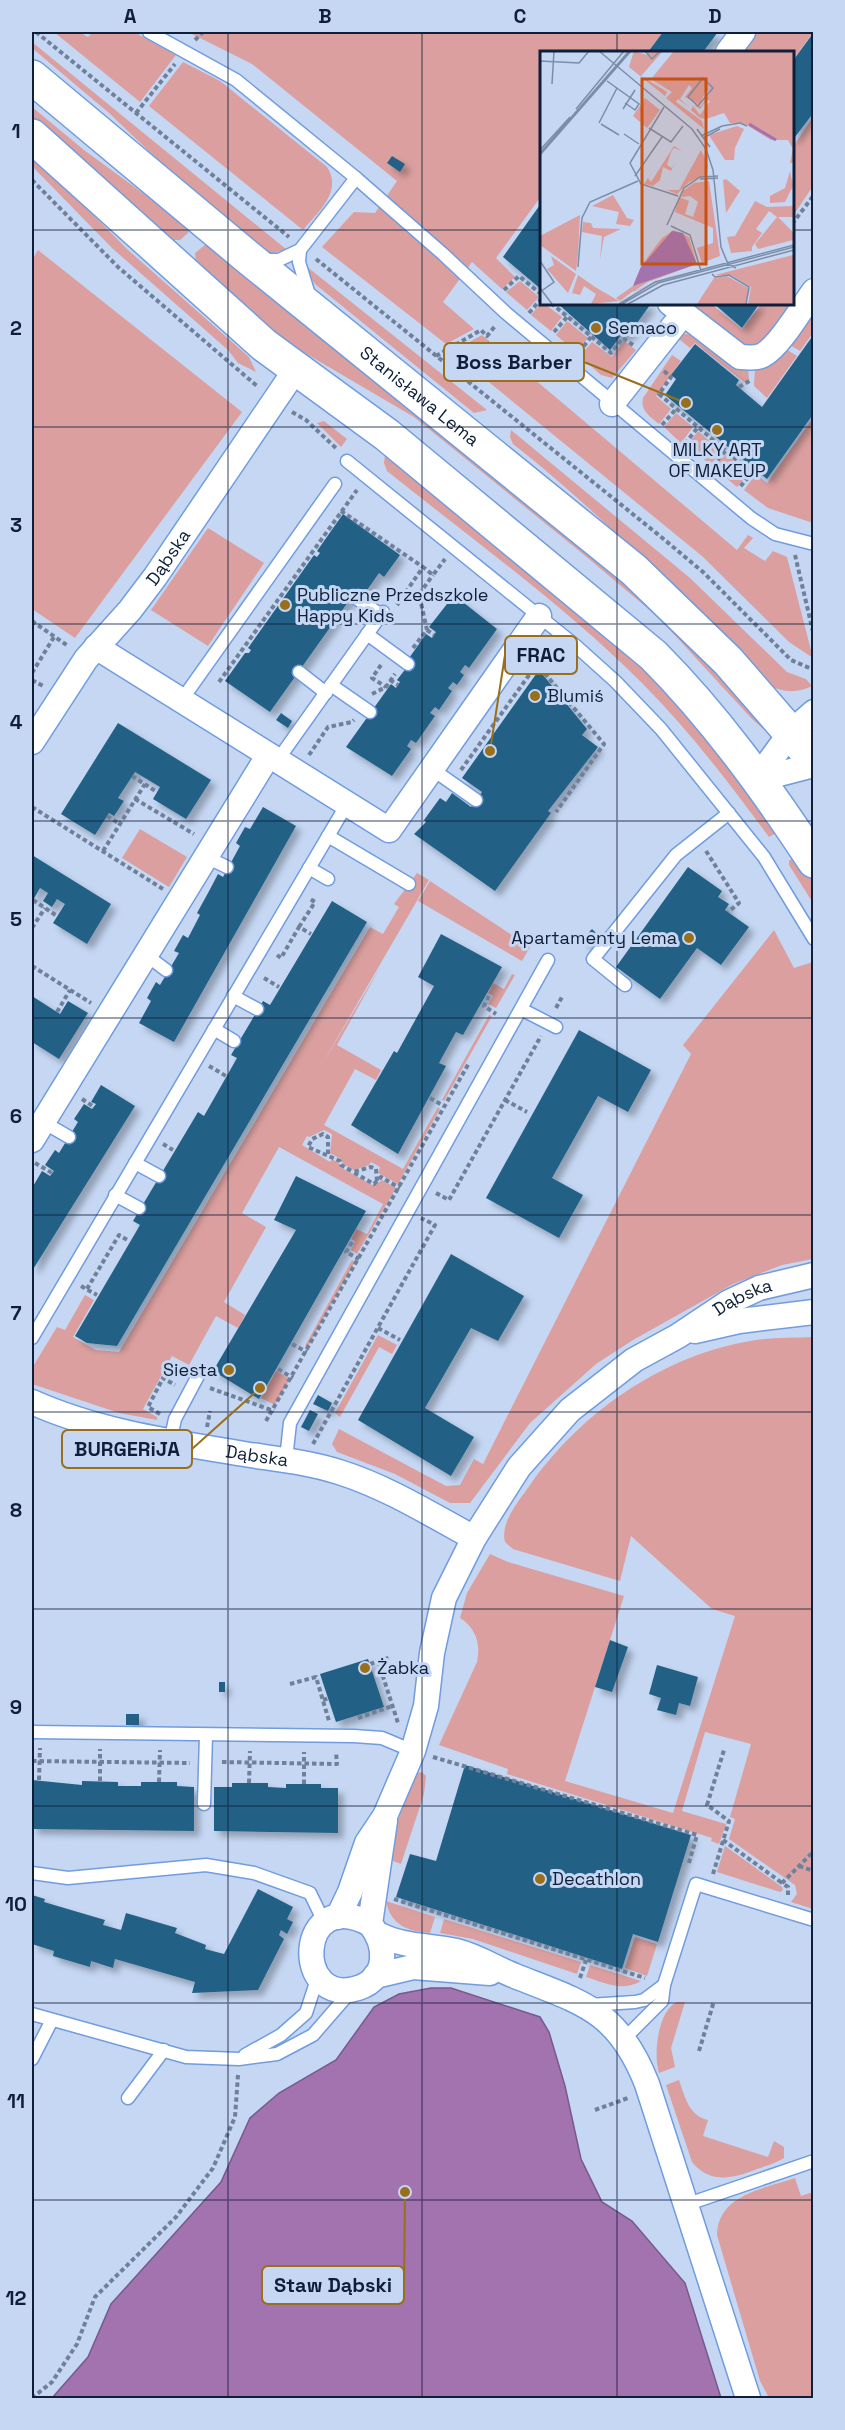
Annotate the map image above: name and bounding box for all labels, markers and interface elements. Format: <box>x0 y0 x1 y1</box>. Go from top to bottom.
text: A <box>124 3 137 29</box>
text: B <box>318 3 332 29</box>
text: C <box>514 3 527 29</box>
text: D <box>708 3 722 29</box>
inset map <box>540 51 794 304</box>
text: 1 <box>11 118 21 144</box>
text: 2 <box>10 315 22 341</box>
place label: Semaco <box>608 316 677 339</box>
marker: Semaco <box>589 321 603 335</box>
street label: Stanisława Lema <box>355 341 484 451</box>
callout: Boss Barber <box>444 343 584 381</box>
text: Boss Barber <box>456 349 572 375</box>
marker: MILKY ART OF MAKEUP <box>710 423 724 437</box>
place label: MILKY ART OF MAKEUP <box>668 438 766 482</box>
text: 3 <box>10 512 22 538</box>
street label: Dąbska <box>141 524 195 590</box>
place label: Publiczne Przedszkole Happy Kids <box>297 583 489 627</box>
marker: Publiczne Przedszkole Happy Kids <box>278 598 292 612</box>
callout: FRAC <box>505 636 577 674</box>
text: FRAC <box>517 642 565 668</box>
place label: Blumiś <box>547 684 604 707</box>
marker: Blumiś <box>528 689 542 703</box>
text: 4 <box>10 709 23 735</box>
text: 5 <box>10 906 22 932</box>
place label: Apartamenty Lema <box>511 926 677 949</box>
marker: Apartamenty Lema <box>682 931 696 945</box>
text: 6 <box>10 1103 22 1129</box>
street label: Dąbska <box>708 1273 774 1321</box>
text: 7 <box>10 1300 22 1326</box>
place label: Siesta <box>163 1358 217 1381</box>
marker: Siesta <box>222 1363 236 1377</box>
callout: BURGERiJA <box>62 1430 192 1468</box>
text: BURGERiJA <box>74 1436 180 1462</box>
street label: Dąbska <box>224 1439 290 1471</box>
text: 8 <box>10 1497 22 1523</box>
place label: Żabka <box>377 1656 429 1679</box>
marker: Żabka <box>358 1661 372 1675</box>
text: 9 <box>10 1694 22 1720</box>
place label: Decathlon <box>552 1867 641 1890</box>
marker: Decathlon <box>533 1872 547 1886</box>
text: 10 <box>5 1891 27 1917</box>
text: 11 <box>7 2088 25 2114</box>
callout: Staw Dąbski <box>262 2266 404 2304</box>
text: Staw Dąbski <box>274 2272 392 2298</box>
text: 12 <box>6 2285 27 2311</box>

